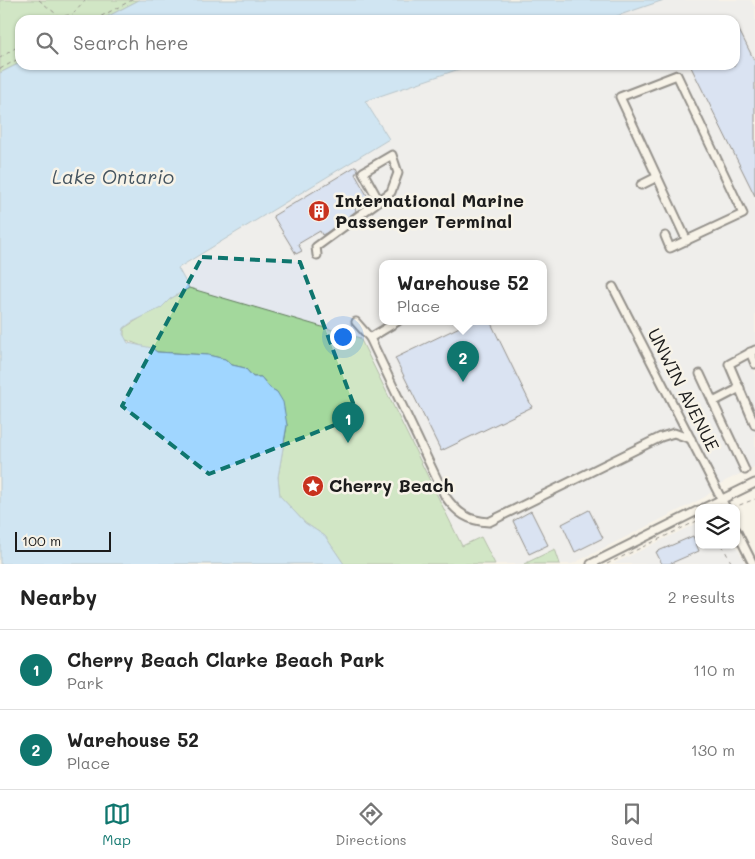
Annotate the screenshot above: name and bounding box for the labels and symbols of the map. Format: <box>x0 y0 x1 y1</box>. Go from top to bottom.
water label: Lake Ontario <box>52 164 174 189</box>
place label: International Marine Passenger Terminal <box>335 188 524 233</box>
building icon: International Marine Passenger Terminal <box>307 199 331 223</box>
your location <box>330 324 356 350</box>
street label: UNWIN AVENUE <box>642 324 725 455</box>
pin: 2 <box>447 341 479 382</box>
pin: 1 <box>332 402 364 443</box>
place label: Cherry Beach <box>329 473 454 497</box>
place icon: Cherry Beach <box>301 474 325 498</box>
scale bar <box>15 529 111 552</box>

